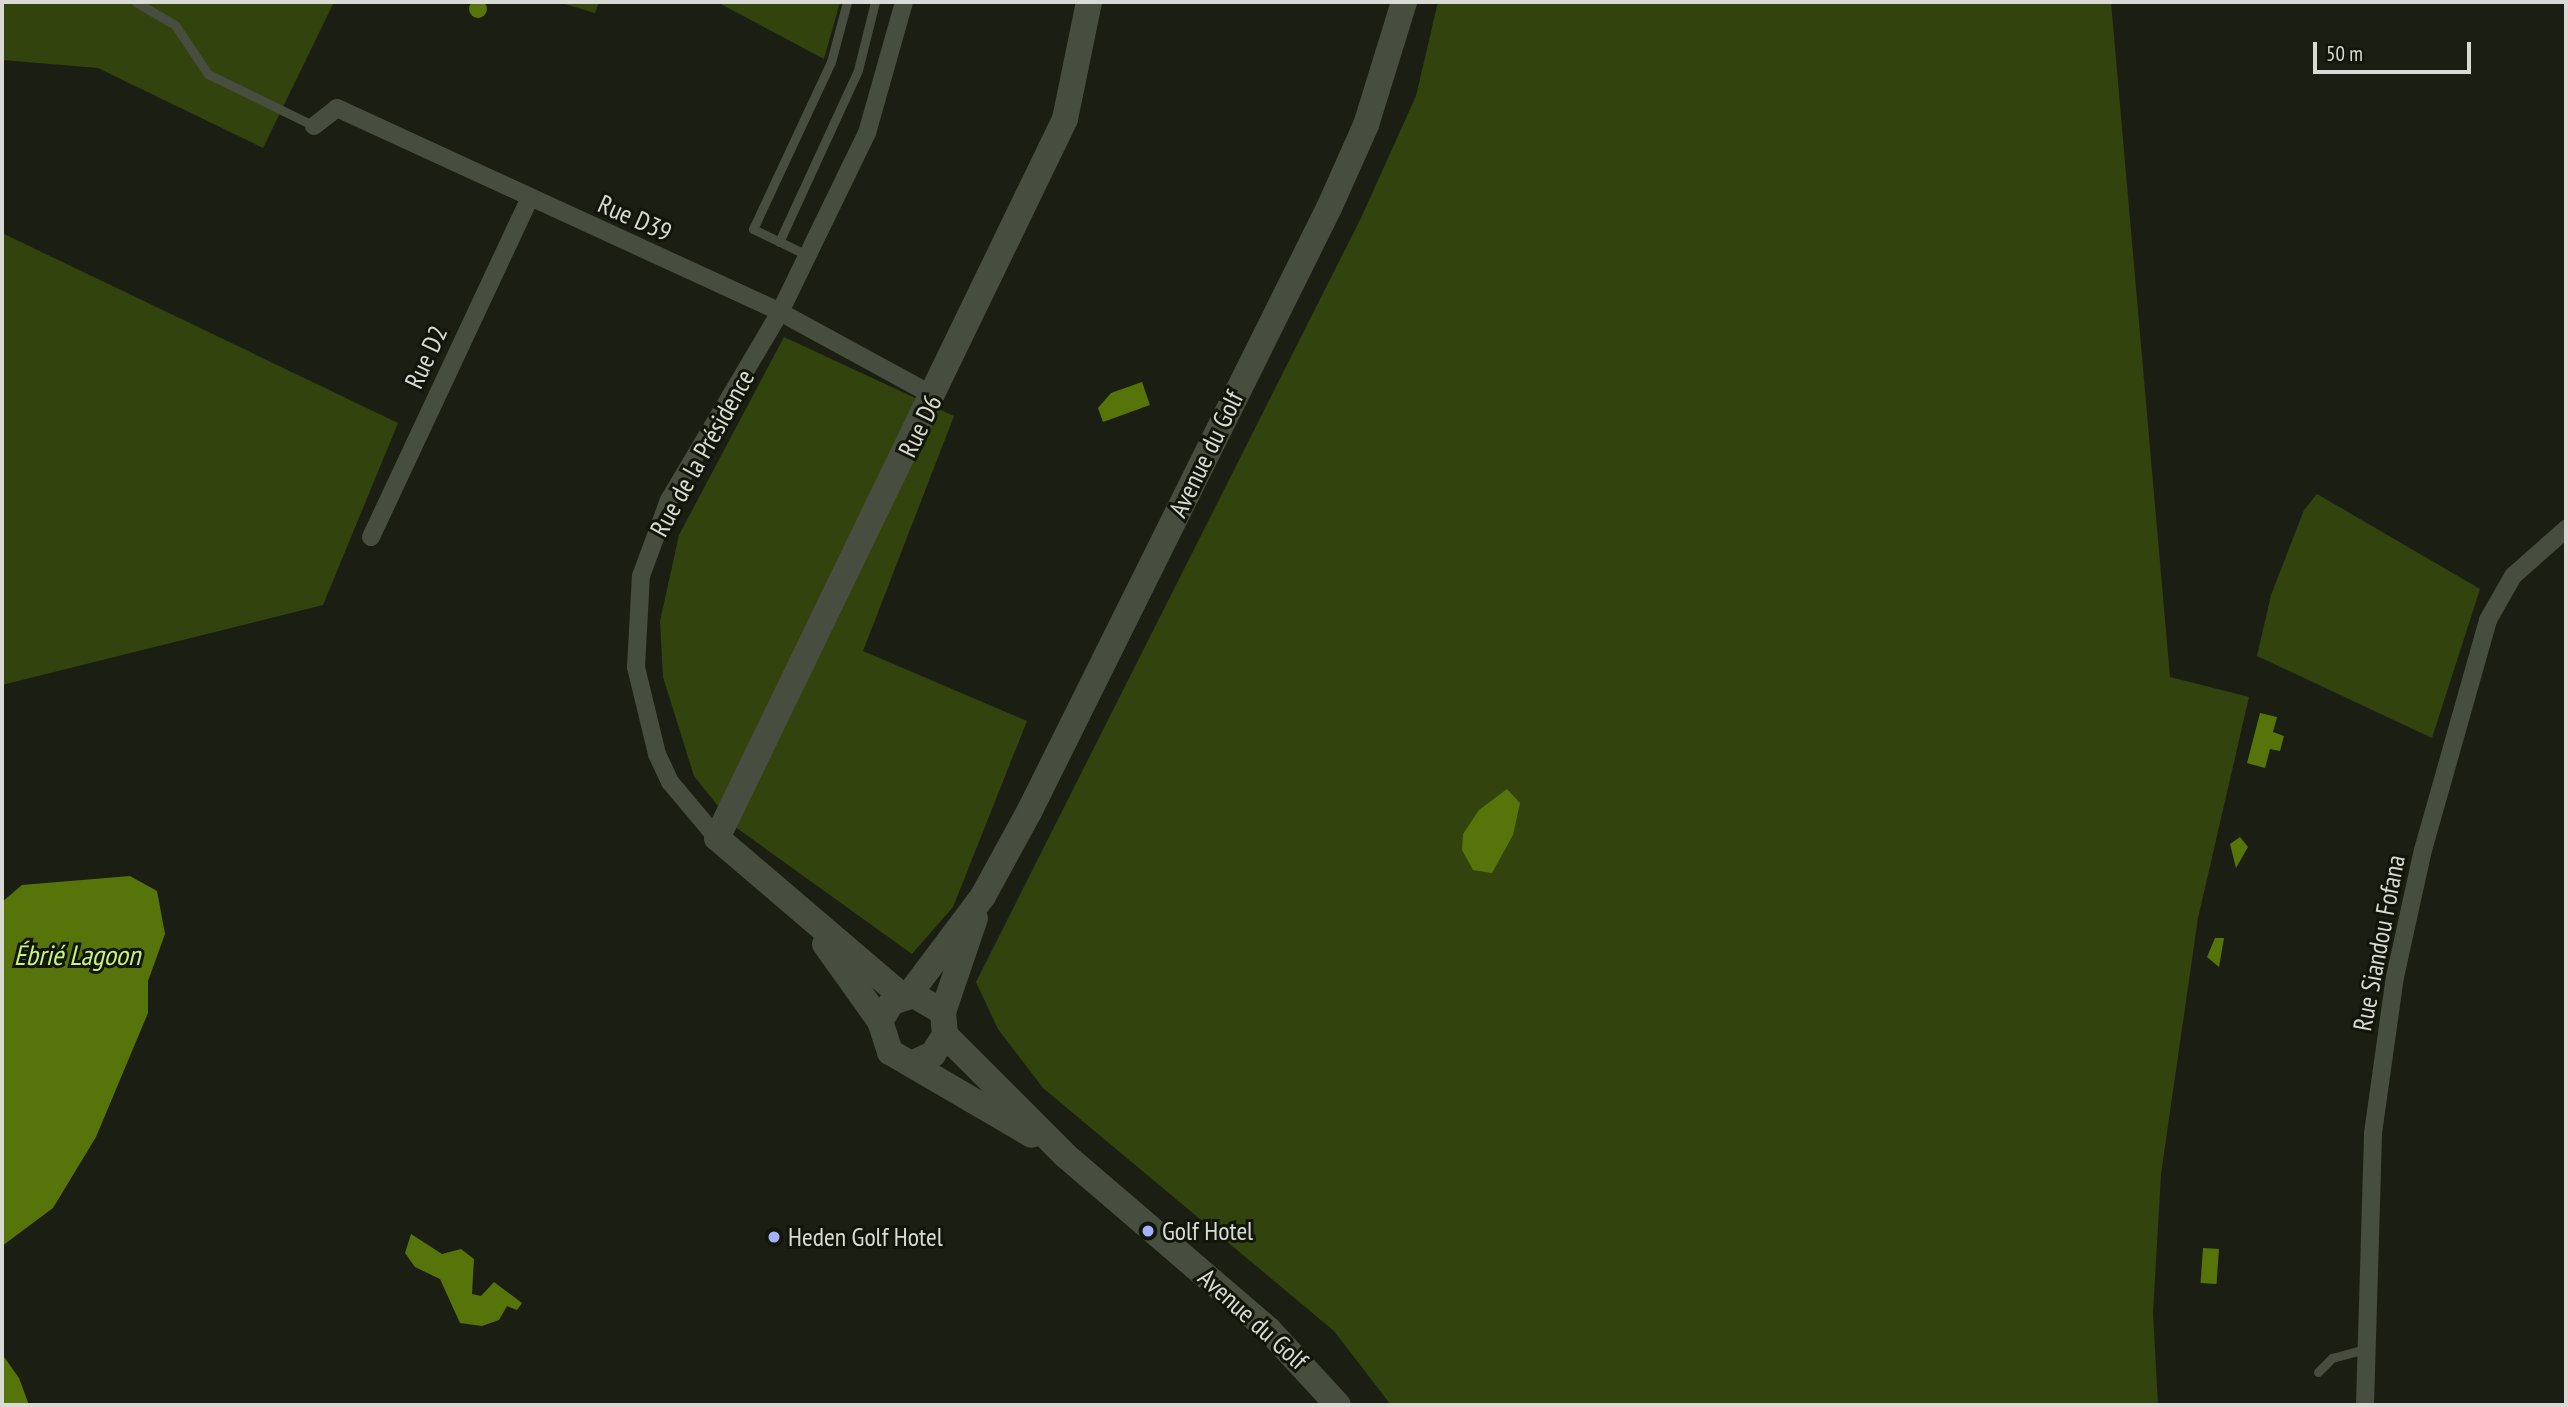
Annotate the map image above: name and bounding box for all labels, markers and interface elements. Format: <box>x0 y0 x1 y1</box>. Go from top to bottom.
scale bar <box>2316 28 2474 72</box>
text: 50 m <box>2326 40 2363 67</box>
street label: Rue D39 <box>593 188 677 248</box>
street label: Rue D2 <box>398 321 454 393</box>
street label: Rue de la Présidence <box>643 364 761 542</box>
street label: Avenue du Golf <box>1162 386 1250 522</box>
street label: Rue D6 <box>892 390 948 462</box>
street label: Rue Siandou Fofana <box>2347 852 2411 1034</box>
water label: Ébrié Lagoon <box>14 938 140 972</box>
place label: Golf Hotel <box>1162 1215 1253 1247</box>
place label: Heden Golf Hotel <box>788 1221 943 1253</box>
marker: Golf Hotel <box>1140 1223 1156 1239</box>
marker: Heden Golf Hotel <box>766 1229 782 1245</box>
street label: Avenue du Golf <box>1192 1262 1314 1376</box>

